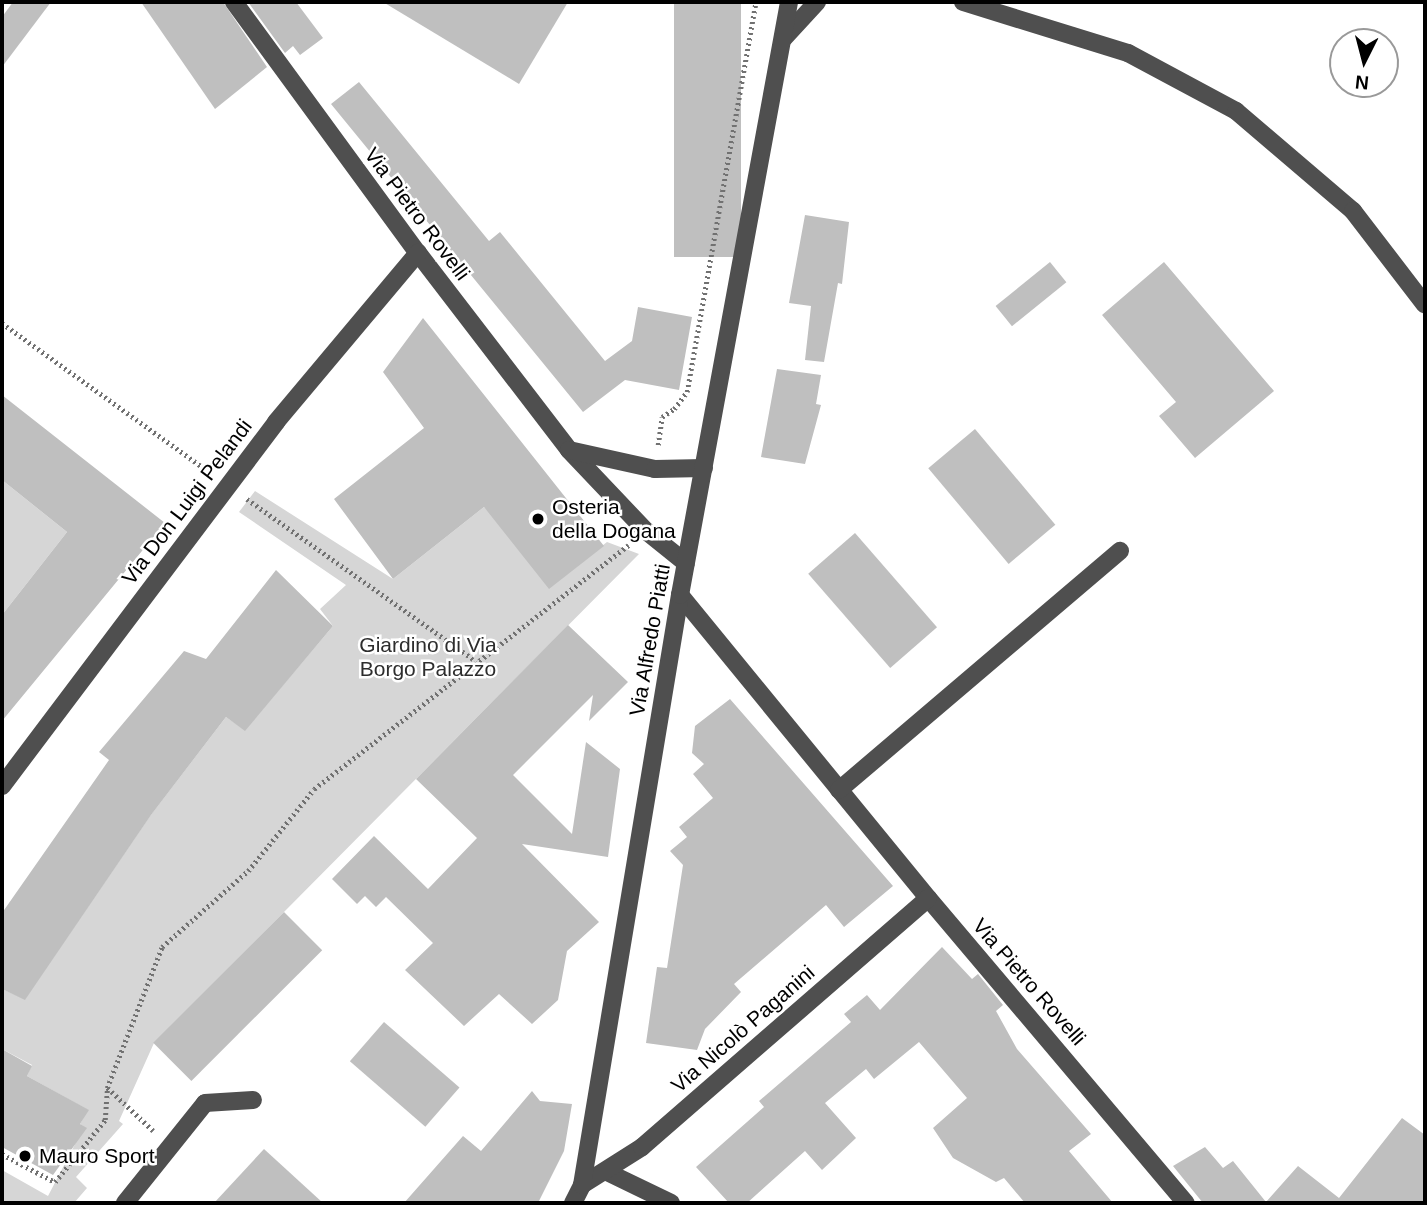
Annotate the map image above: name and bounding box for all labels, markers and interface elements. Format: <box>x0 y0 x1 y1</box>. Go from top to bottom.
north arrow <box>1329 28 1399 98</box>
text: N <box>1354 71 1370 94</box>
street label: Via Pietro Rovelli <box>359 143 475 285</box>
street label: Via Don Luigi Pelandi <box>117 414 257 590</box>
place label: Osteria della Dogana <box>552 494 676 544</box>
marker: Osteria della Dogana <box>530 511 546 527</box>
street label: Via Alfredo Piatti <box>624 562 676 718</box>
park label: Giardino di Via Borgo Palazzo <box>359 632 497 682</box>
street label: Via Pietro Rovelli <box>967 914 1091 1050</box>
street label: Via Nicolò Paganini <box>666 960 820 1098</box>
place label: Mauro Sport <box>39 1143 155 1169</box>
marker: Mauro Sport <box>17 1148 33 1164</box>

